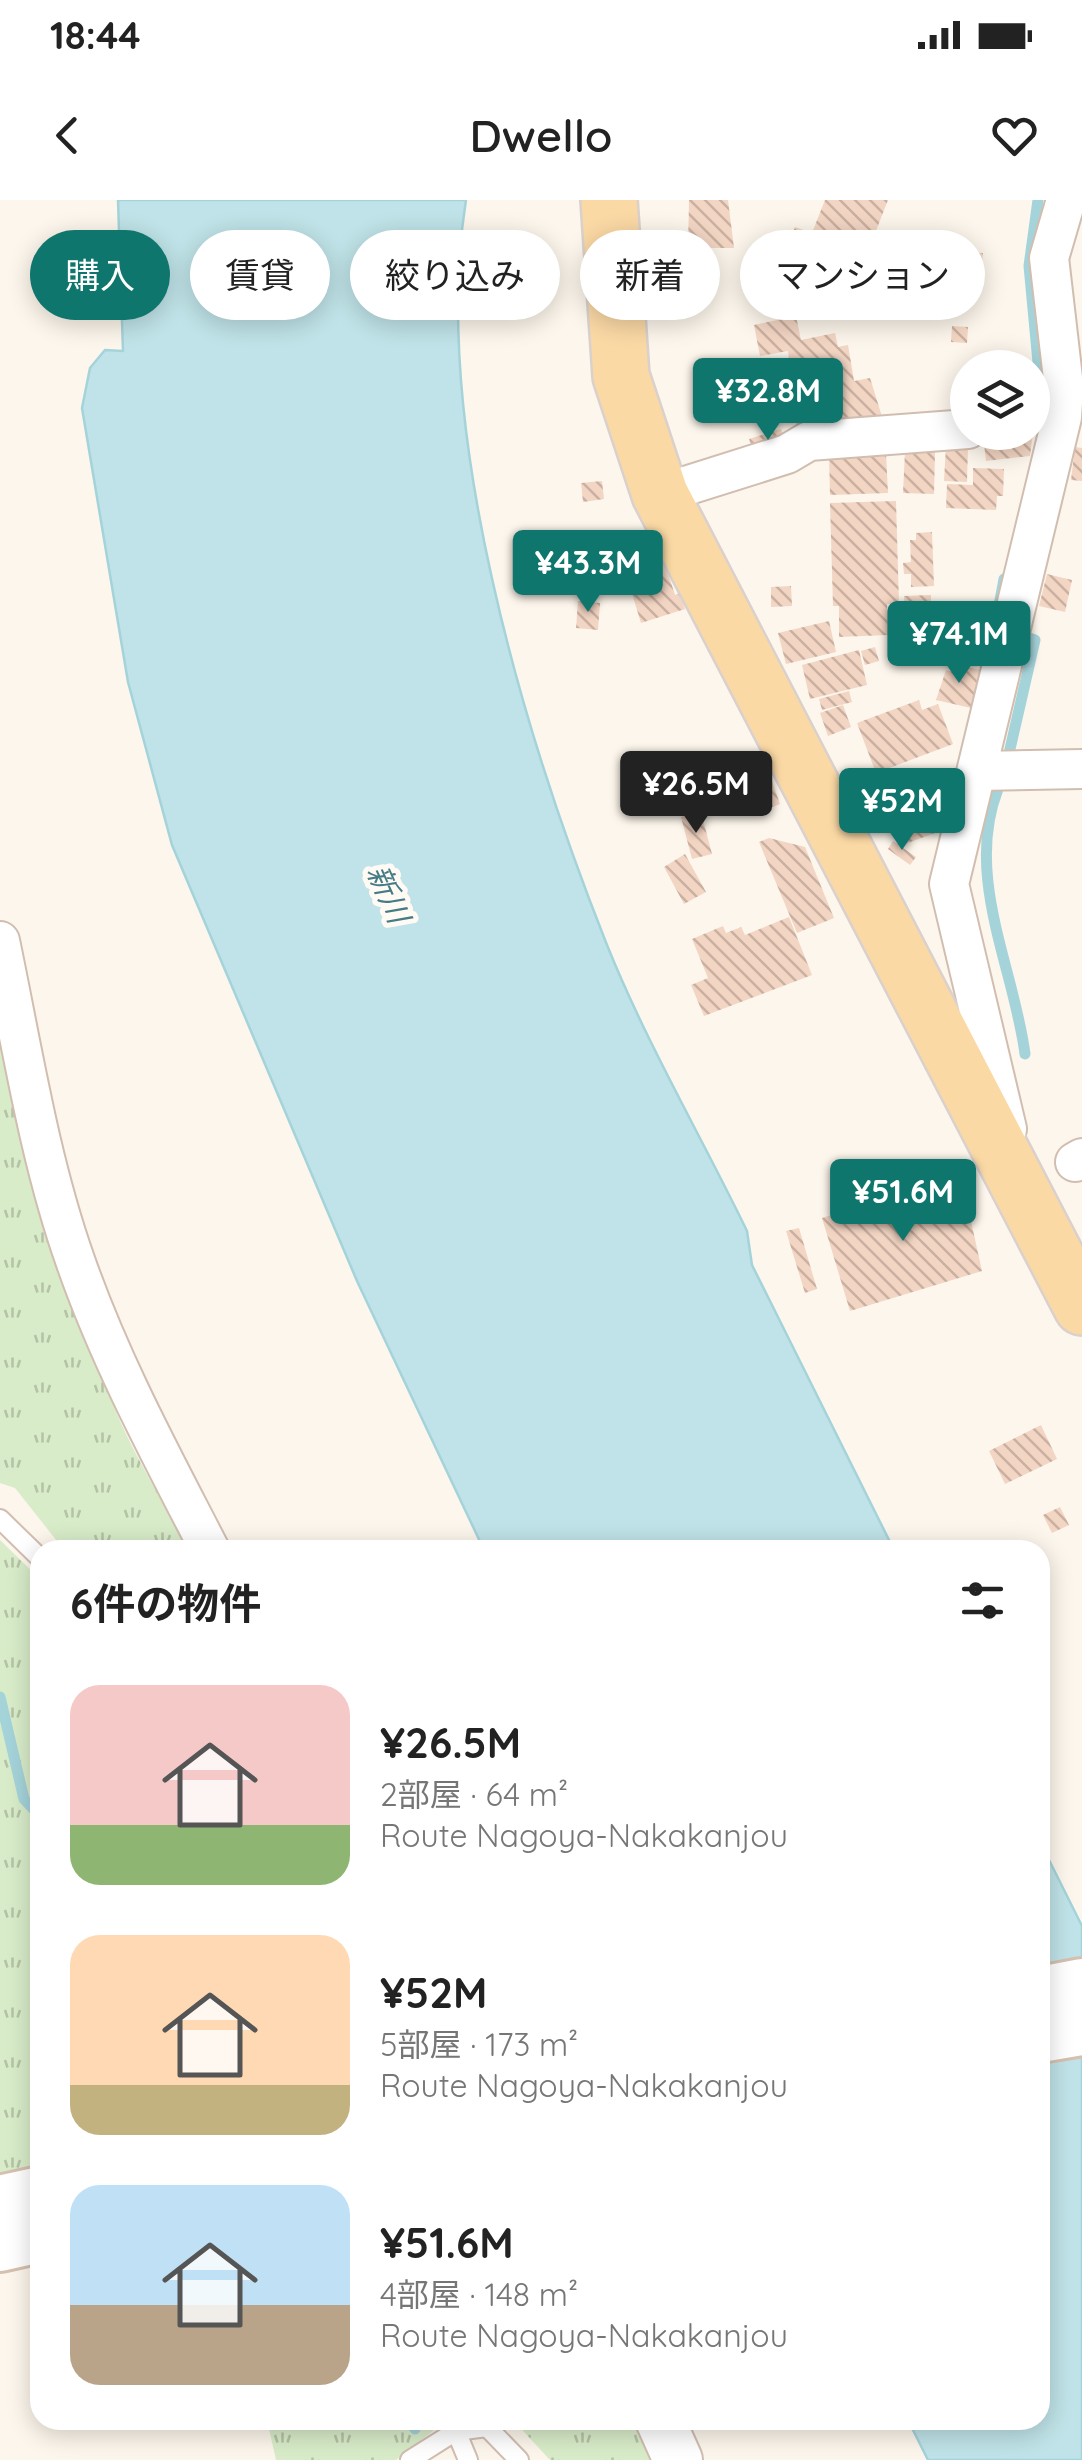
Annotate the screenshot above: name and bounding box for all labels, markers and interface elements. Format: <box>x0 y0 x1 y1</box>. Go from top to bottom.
text: 18:44 <box>50 11 141 59</box>
text: Dwello <box>469 107 613 163</box>
icon: back <box>40 108 95 163</box>
icon: heart <box>987 108 1042 163</box>
chip: 購入 <box>30 230 170 320</box>
chip: 賃貸 <box>190 230 330 320</box>
chip: 絞り込み <box>350 230 560 320</box>
chip: 新着 <box>580 230 720 320</box>
chip: マンション <box>740 230 985 320</box>
map controls <box>950 350 1050 450</box>
button: layers <box>950 350 1050 450</box>
pin: ¥32.8M <box>687 358 849 443</box>
text: ¥32.8M <box>715 370 821 410</box>
pin: ¥43.3M <box>507 530 669 615</box>
text: ¥43.3M <box>535 542 641 582</box>
pin: ¥74.1M <box>878 601 1040 686</box>
text: ¥74.1M <box>909 613 1009 653</box>
pin: ¥26.5M <box>615 751 777 836</box>
text: ¥26.5M <box>642 763 750 803</box>
pin: ¥52M <box>843 768 961 853</box>
text: ¥52M <box>861 780 943 820</box>
water label: 新川 <box>359 858 420 931</box>
pin: ¥51.6M <box>822 1159 984 1244</box>
text: ¥51.6M <box>852 1171 954 1211</box>
icon: filters <box>955 1573 1010 1628</box>
text: 6件の物件 <box>70 1577 261 1630</box>
text: ¥26.5M <box>380 1716 521 1769</box>
icon: home <box>150 1725 270 1845</box>
text: 2部屋 · 64 m² <box>380 1774 568 1814</box>
text: Route Nagoya-Nakakanjou <box>380 1815 788 1855</box>
text: ¥52M <box>380 1966 488 2019</box>
icon: home <box>150 1975 270 2095</box>
text: 5部屋 · 173 m² <box>380 2024 578 2064</box>
text: Route Nagoya-Nakakanjou <box>380 2065 788 2105</box>
text: ¥51.6M <box>380 2216 514 2269</box>
icon: home <box>150 2225 270 2345</box>
text: 4部屋 · 148 m² <box>380 2274 578 2314</box>
text: Route Nagoya-Nakakanjou <box>380 2315 788 2355</box>

